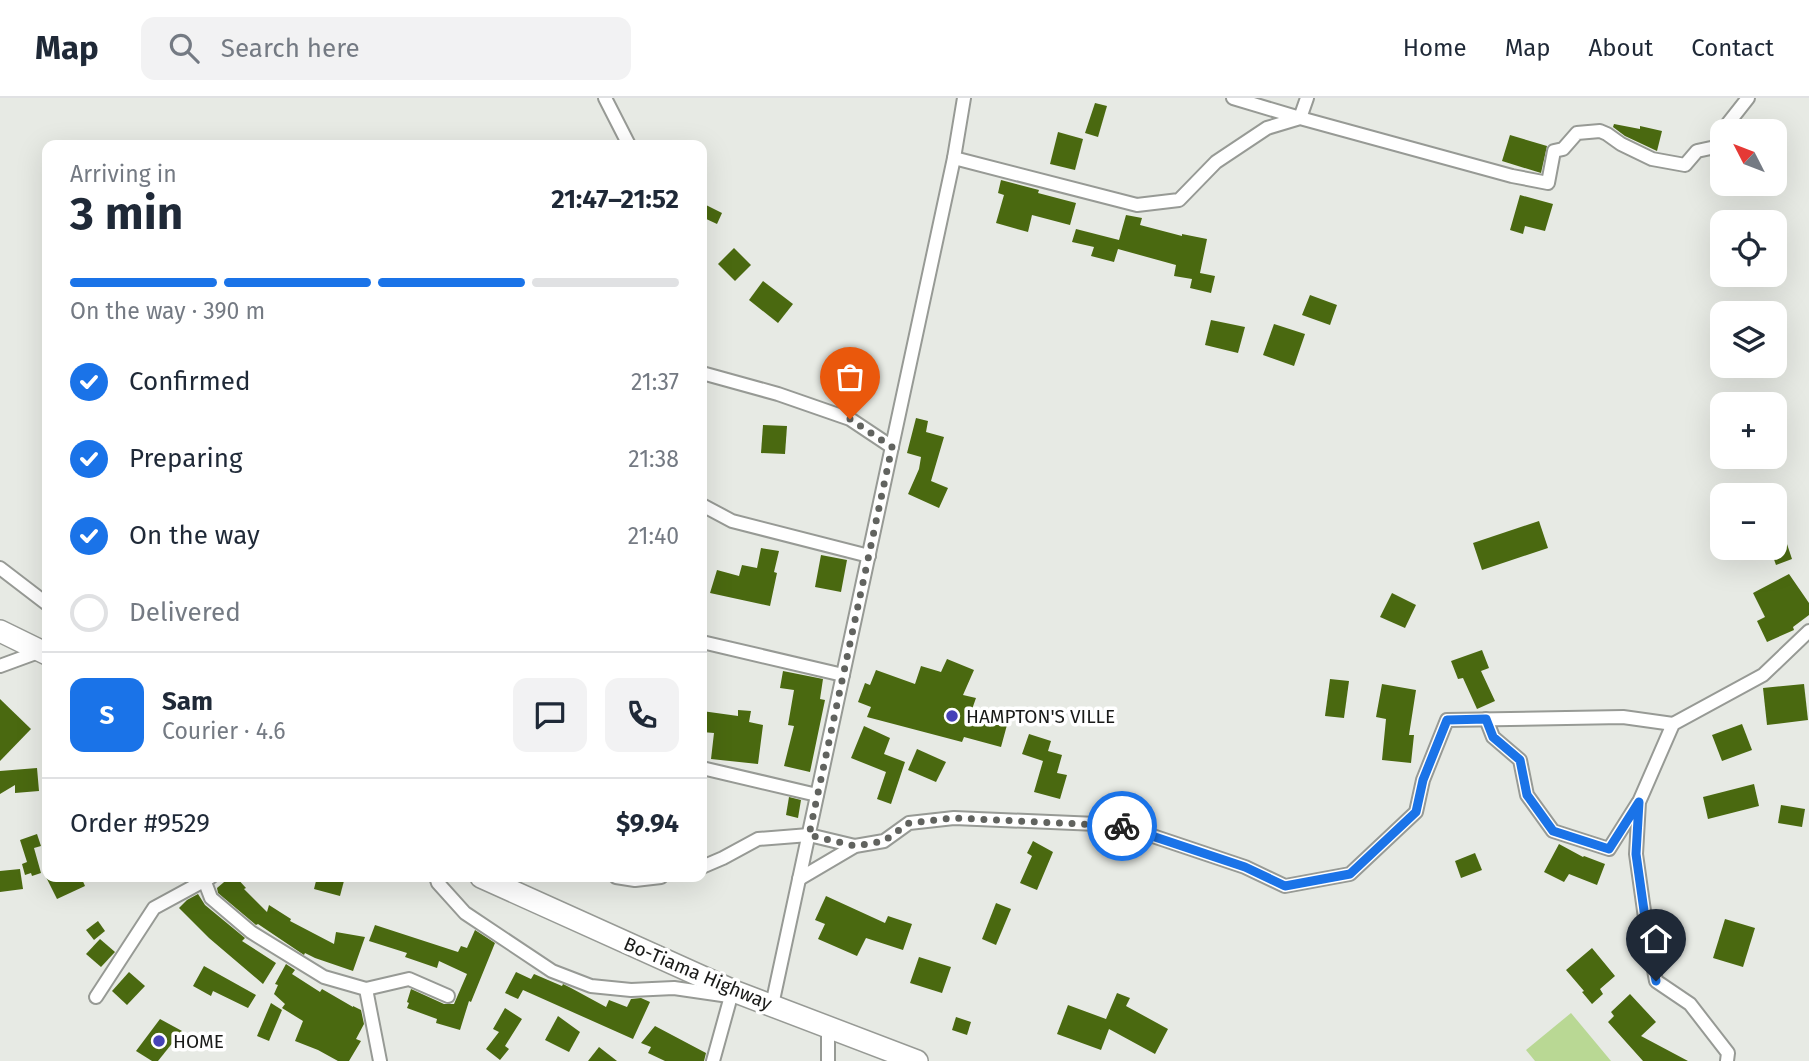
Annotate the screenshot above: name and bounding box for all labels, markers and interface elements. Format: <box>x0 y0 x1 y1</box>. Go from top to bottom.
search box <box>141 17 631 80</box>
text: Map <box>35 28 99 68</box>
icon: search <box>165 29 203 67</box>
text: Search here <box>221 33 360 64</box>
text: Home <box>1403 34 1467 62</box>
text: Map <box>1505 34 1551 62</box>
text: About <box>1589 34 1653 62</box>
text: Contact <box>1691 34 1774 62</box>
north arrow <box>1710 119 1787 196</box>
map controls <box>1710 119 1787 560</box>
text: Arriving in <box>70 160 177 188</box>
text: 21:47–21:52 <box>551 184 679 215</box>
text: 3 min <box>70 186 183 241</box>
button: locate <box>1710 210 1787 287</box>
text: On the way · 390 m <box>70 297 265 325</box>
button: layers <box>1710 301 1787 378</box>
pin <box>820 347 880 419</box>
icon: bag <box>831 358 869 396</box>
icon: check <box>70 363 108 401</box>
text: Confirmed <box>129 366 250 397</box>
text: 21:37 <box>631 368 679 396</box>
button: + <box>1710 392 1787 469</box>
icon: check <box>70 440 108 478</box>
text: Preparing <box>129 443 242 474</box>
text: 21:38 <box>628 445 679 473</box>
button: − <box>1710 483 1787 560</box>
icon: check <box>70 517 108 555</box>
text: On the way <box>129 520 260 551</box>
text: 21:40 <box>628 522 679 550</box>
text: Delivered <box>129 597 241 628</box>
button: chat <box>513 678 587 752</box>
button: phone <box>605 678 679 752</box>
text: Sam <box>162 686 213 717</box>
text: S <box>100 700 114 731</box>
place label: HAMPTON'S VILLE <box>966 705 1115 728</box>
marker: HAMPTON'S VILLE <box>944 708 960 724</box>
text: Courier · 4.6 <box>162 717 286 745</box>
courier <box>1087 791 1157 861</box>
icon: bike <box>1103 807 1141 845</box>
text: Order #9529 <box>70 808 210 839</box>
text: $9.94 <box>616 808 679 839</box>
pin <box>1626 909 1686 981</box>
icon: home <box>1637 920 1675 958</box>
street label: Bo-Tiama Highway <box>620 932 776 1015</box>
place label: HOME <box>173 1030 224 1053</box>
marker: HOME <box>151 1033 167 1049</box>

